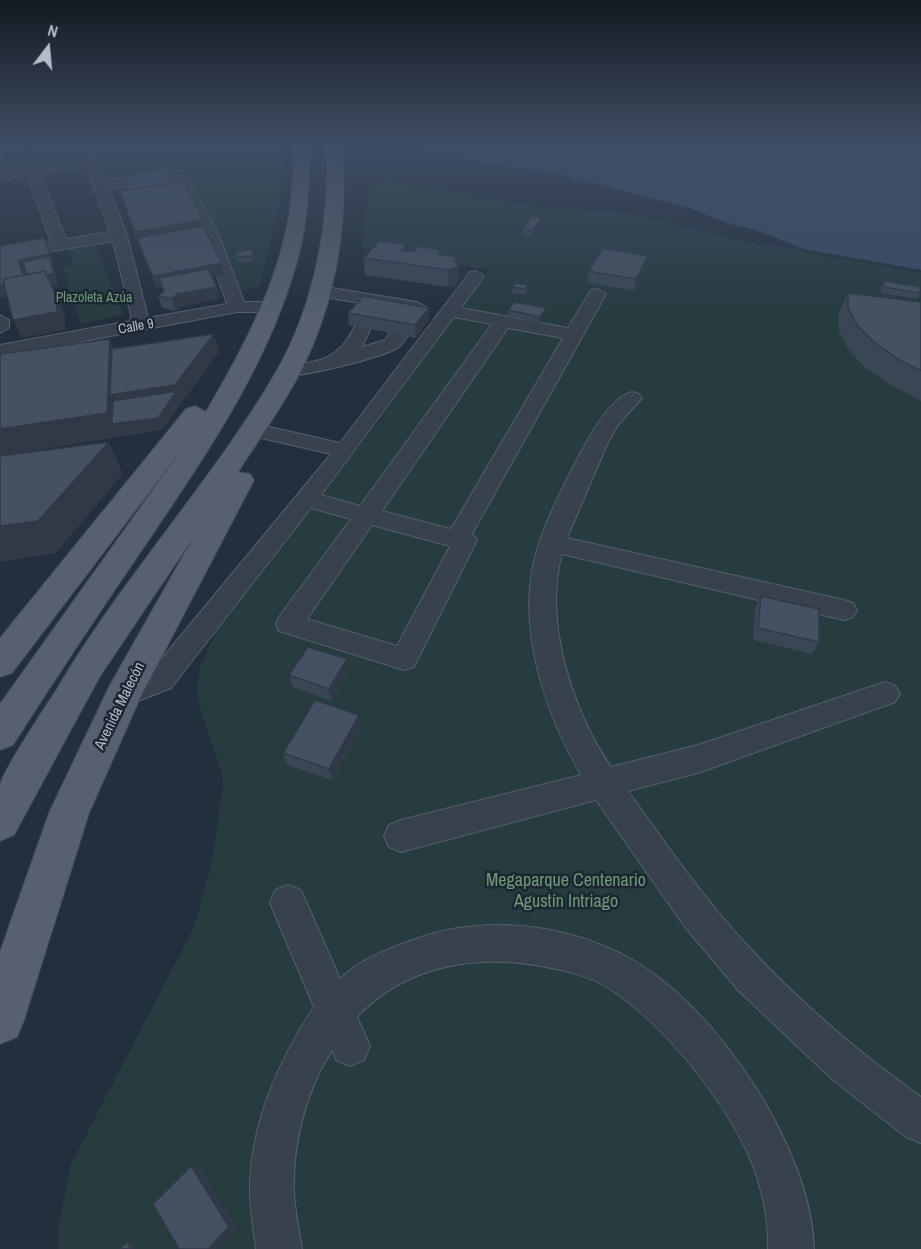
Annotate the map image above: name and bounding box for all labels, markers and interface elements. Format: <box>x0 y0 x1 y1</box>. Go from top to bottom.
north arrow <box>18 18 78 78</box>
text: N <box>45 19 61 43</box>
park label: Plazoleta Azúa <box>56 290 132 306</box>
street label: Calle 9 <box>117 316 155 338</box>
street label: Avenida Malecón <box>91 659 149 753</box>
park label: Megaparque Centenario Agustín Intriago <box>486 870 646 912</box>

